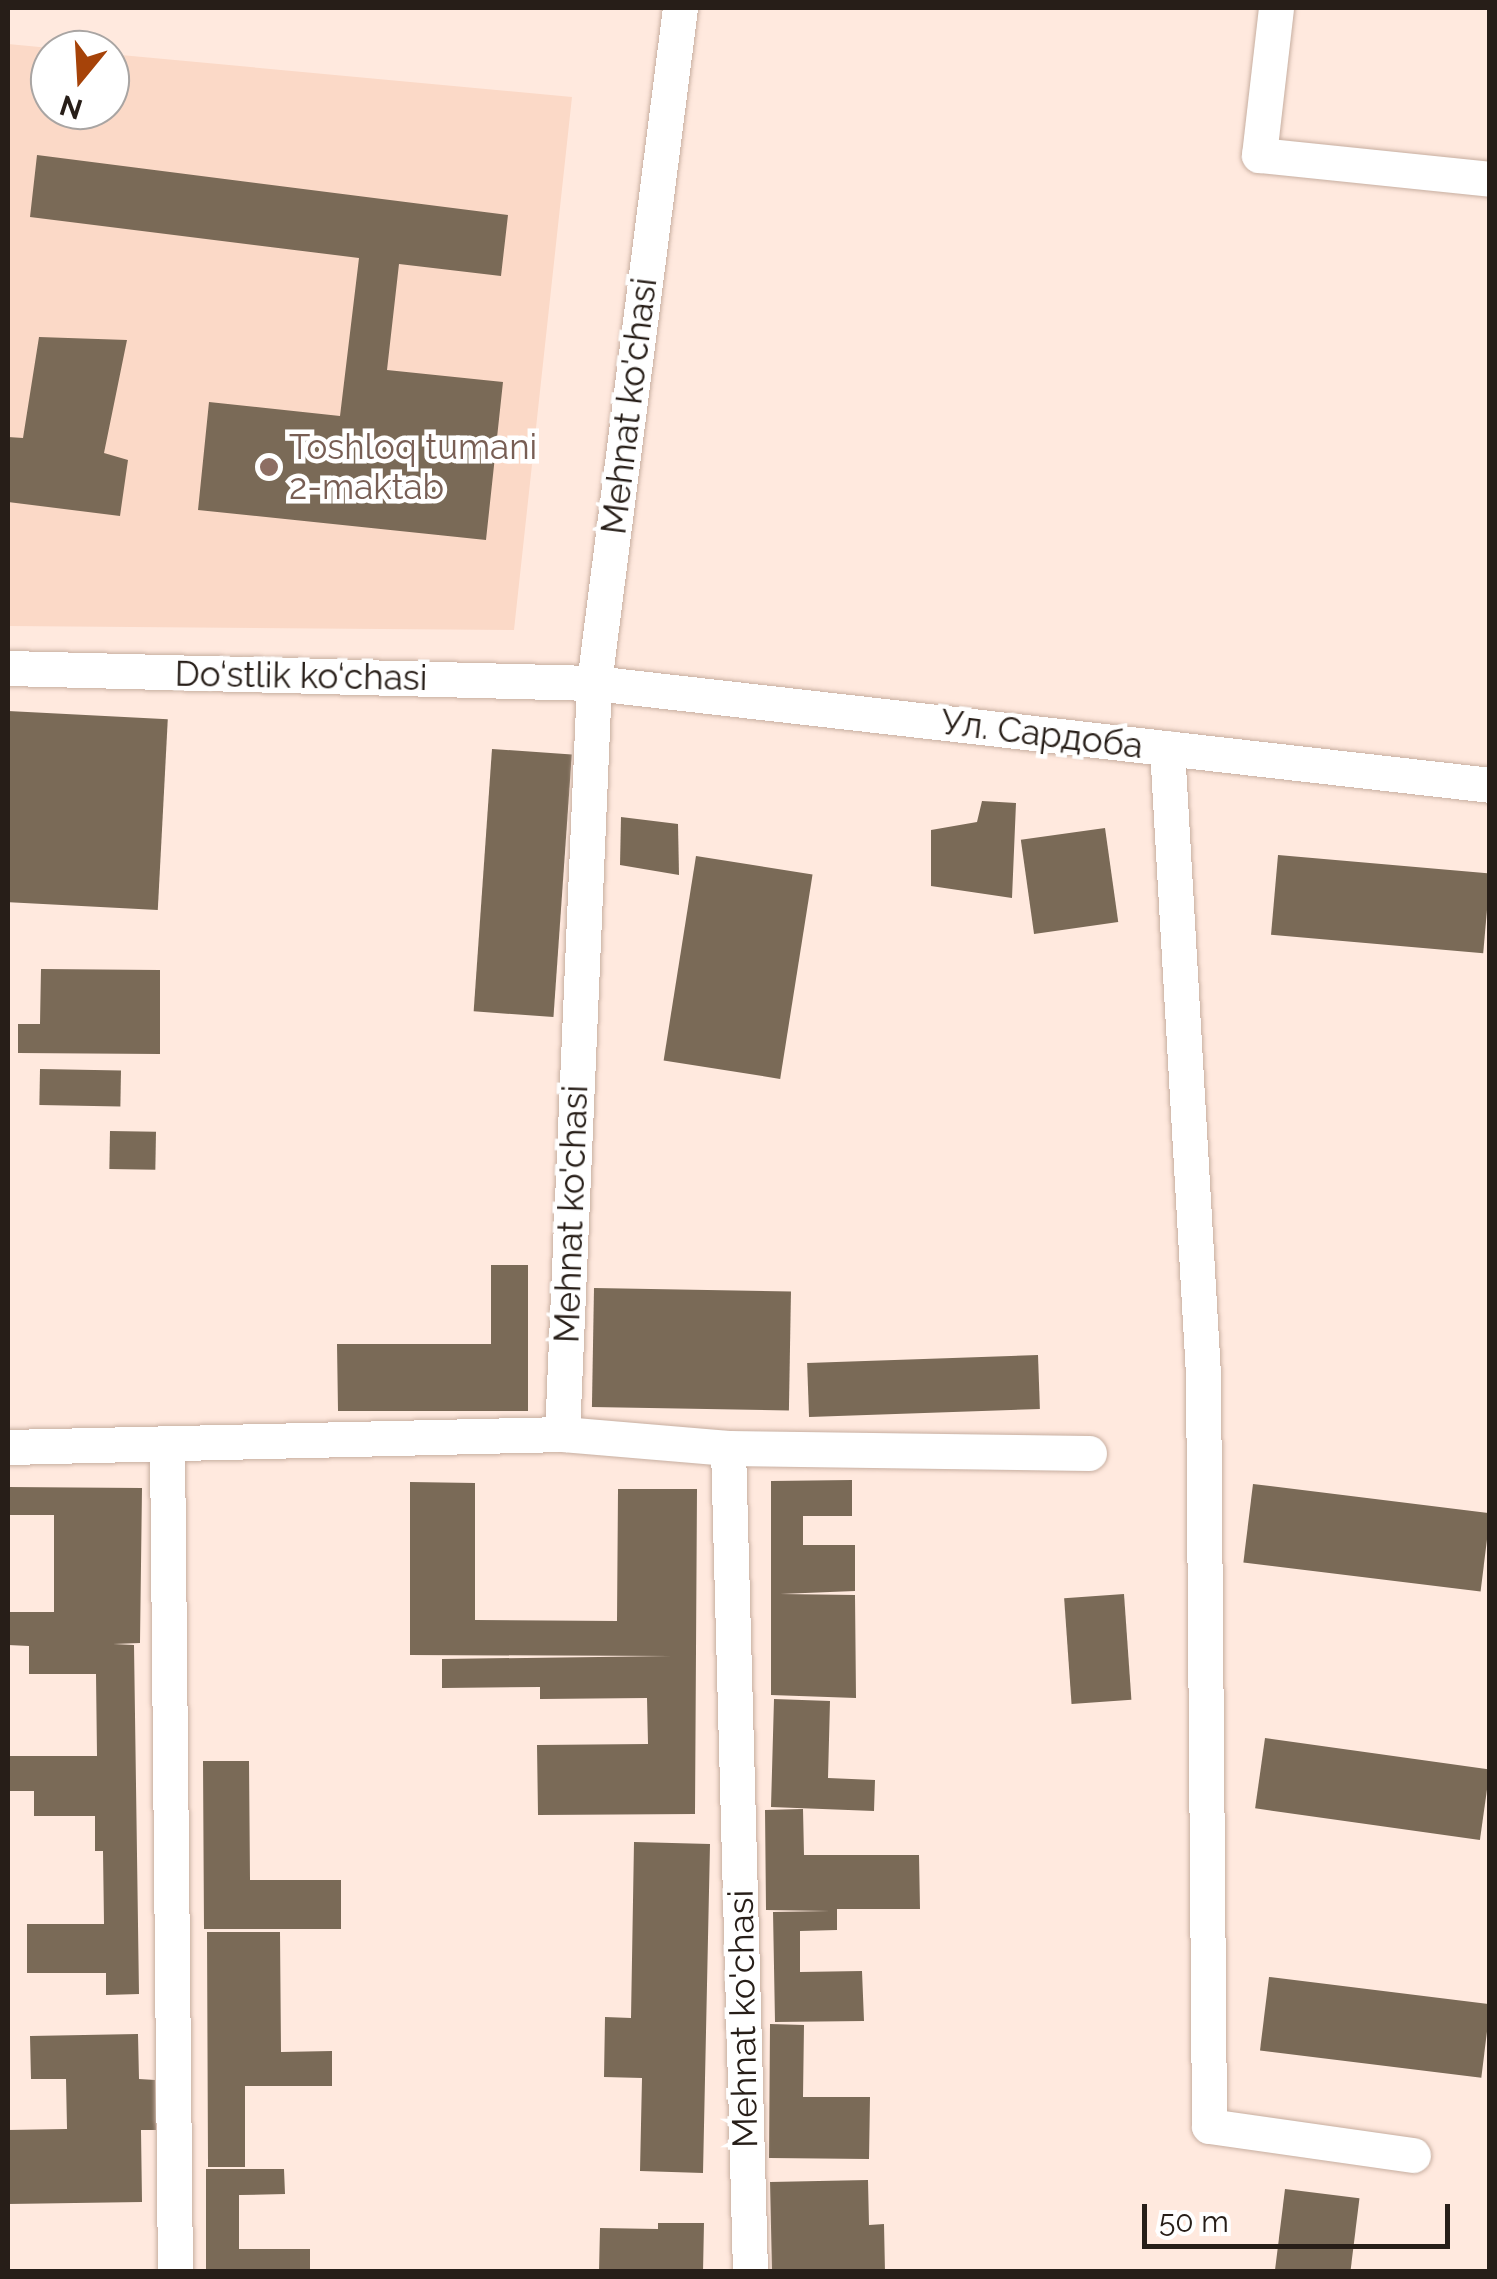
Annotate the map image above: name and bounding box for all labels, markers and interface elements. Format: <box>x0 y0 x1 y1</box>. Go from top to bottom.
north arrow <box>30 30 130 130</box>
text: N <box>56 88 86 126</box>
street label: Mehnat ko'chasi <box>592 275 666 537</box>
place label: Toshloq tumani 2-maktab <box>289 426 537 508</box>
marker: Toshloq tumani 2-maktab <box>258 456 280 478</box>
street label: Do‘stlik ko‘chasi <box>174 653 428 699</box>
street label: Ул. Сардоба <box>939 701 1145 767</box>
street label: Mehnat ko'chasi <box>546 1084 596 1344</box>
street label: Mehnat ko'chasi <box>720 1890 766 2148</box>
scale bar <box>1147 2184 1454 2246</box>
text: 50 m <box>1159 2204 1229 2239</box>

